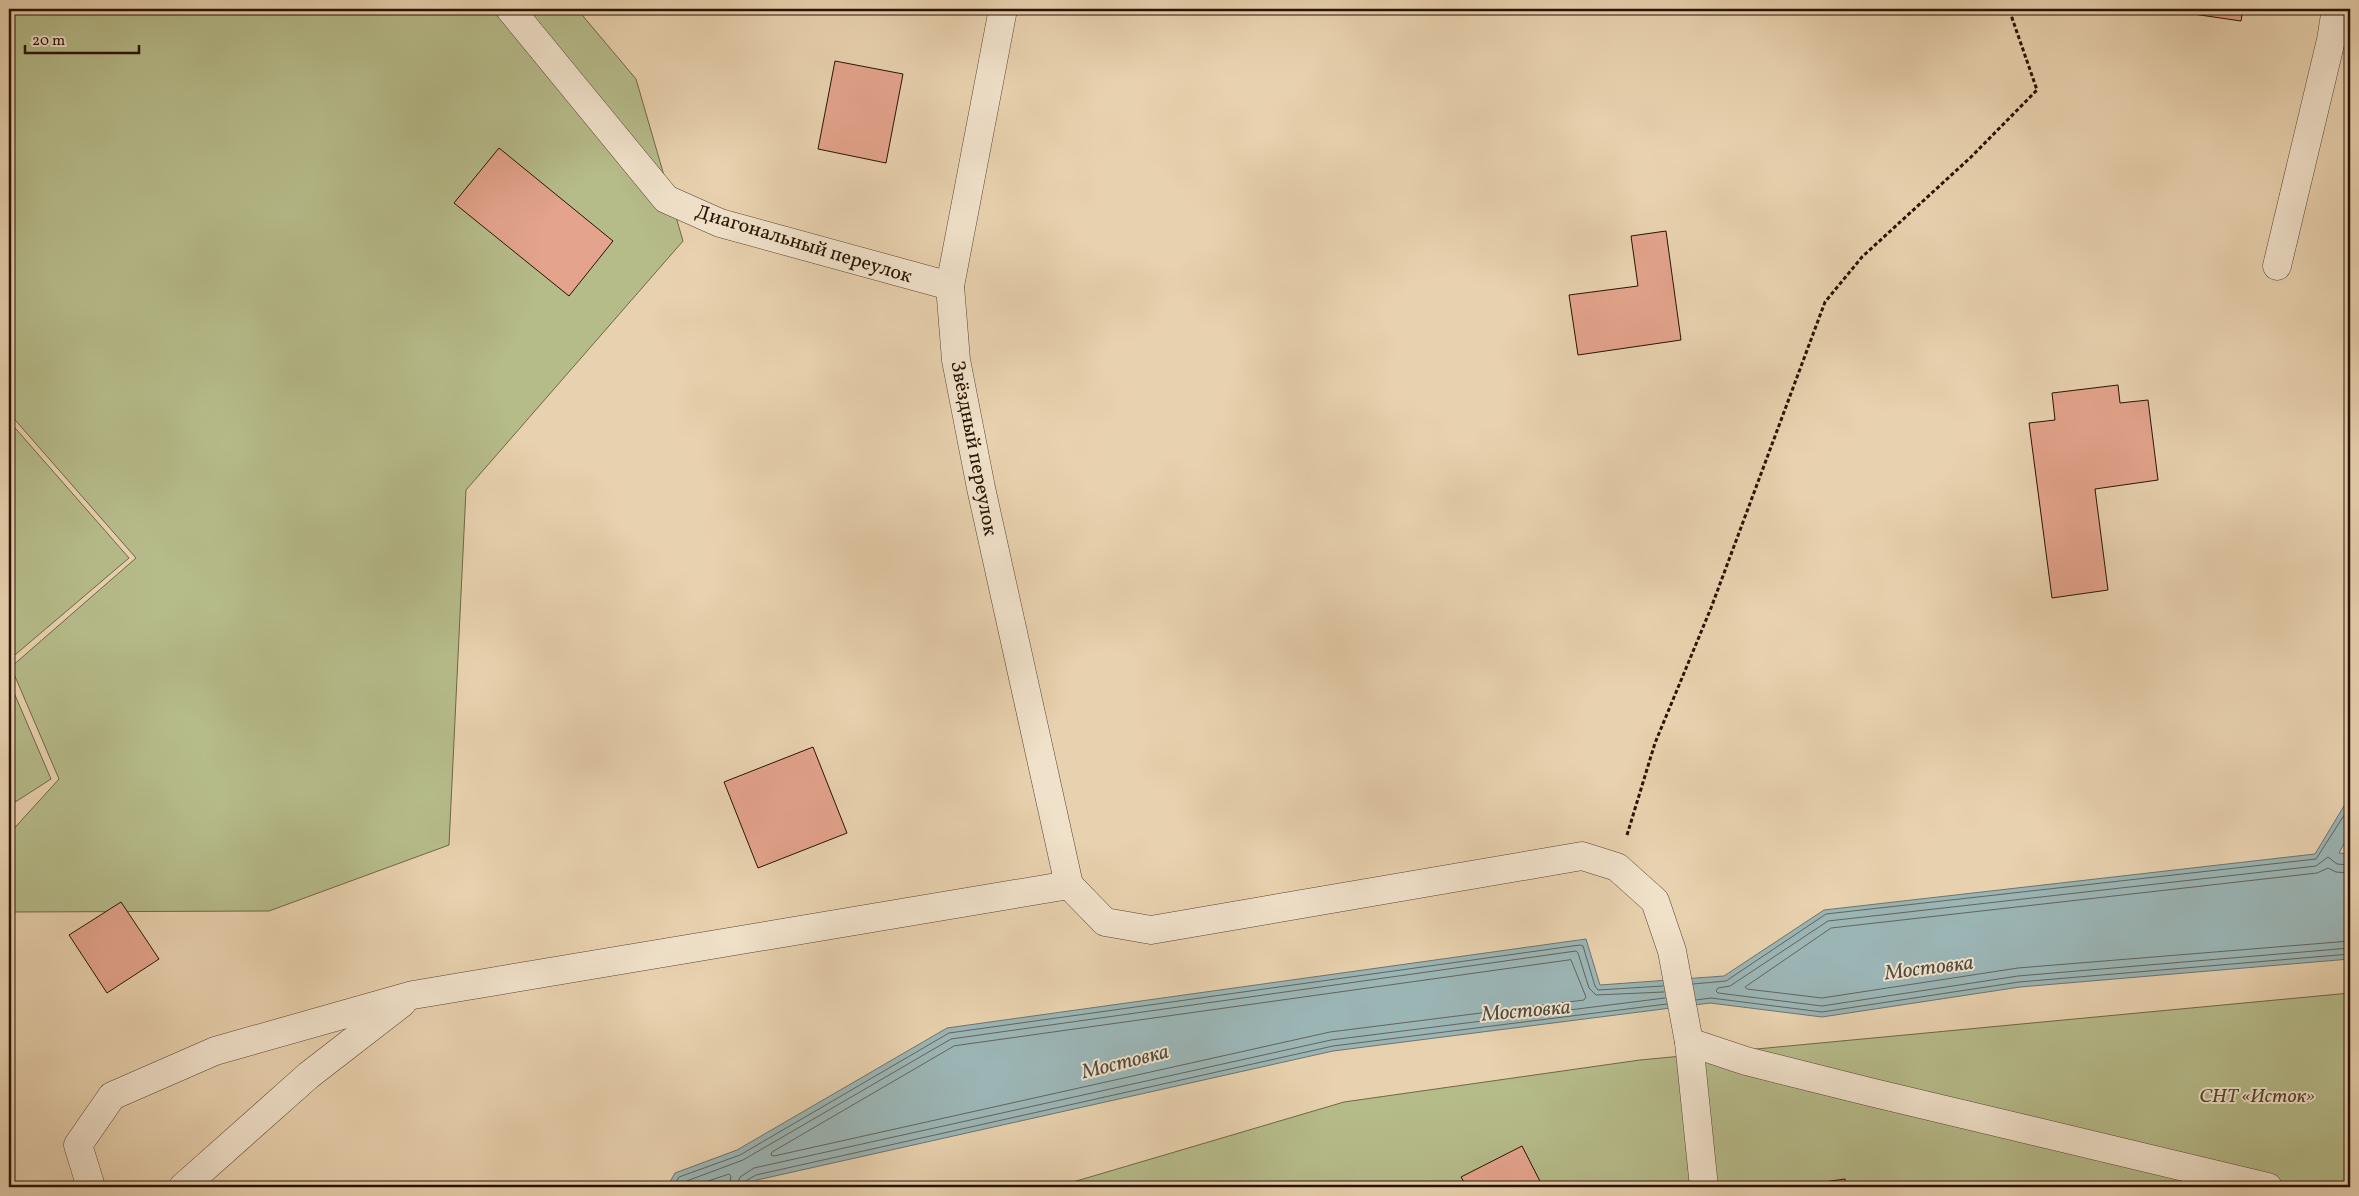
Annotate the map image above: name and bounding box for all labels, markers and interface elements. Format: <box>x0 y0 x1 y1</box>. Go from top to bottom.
scale bar <box>25 22 139 54</box>
text: 20 m <box>32 31 65 52</box>
street label: Диагональный переулок <box>692 199 916 291</box>
street label: Звёздный переулок <box>942 358 1004 539</box>
water label: Мостовка <box>1882 949 1975 988</box>
water label: Мостовка <box>1479 993 1572 1030</box>
water label: Мостовка <box>1078 1038 1172 1088</box>
park label: СНТ «Исток» <box>2199 1083 2315 1111</box>

